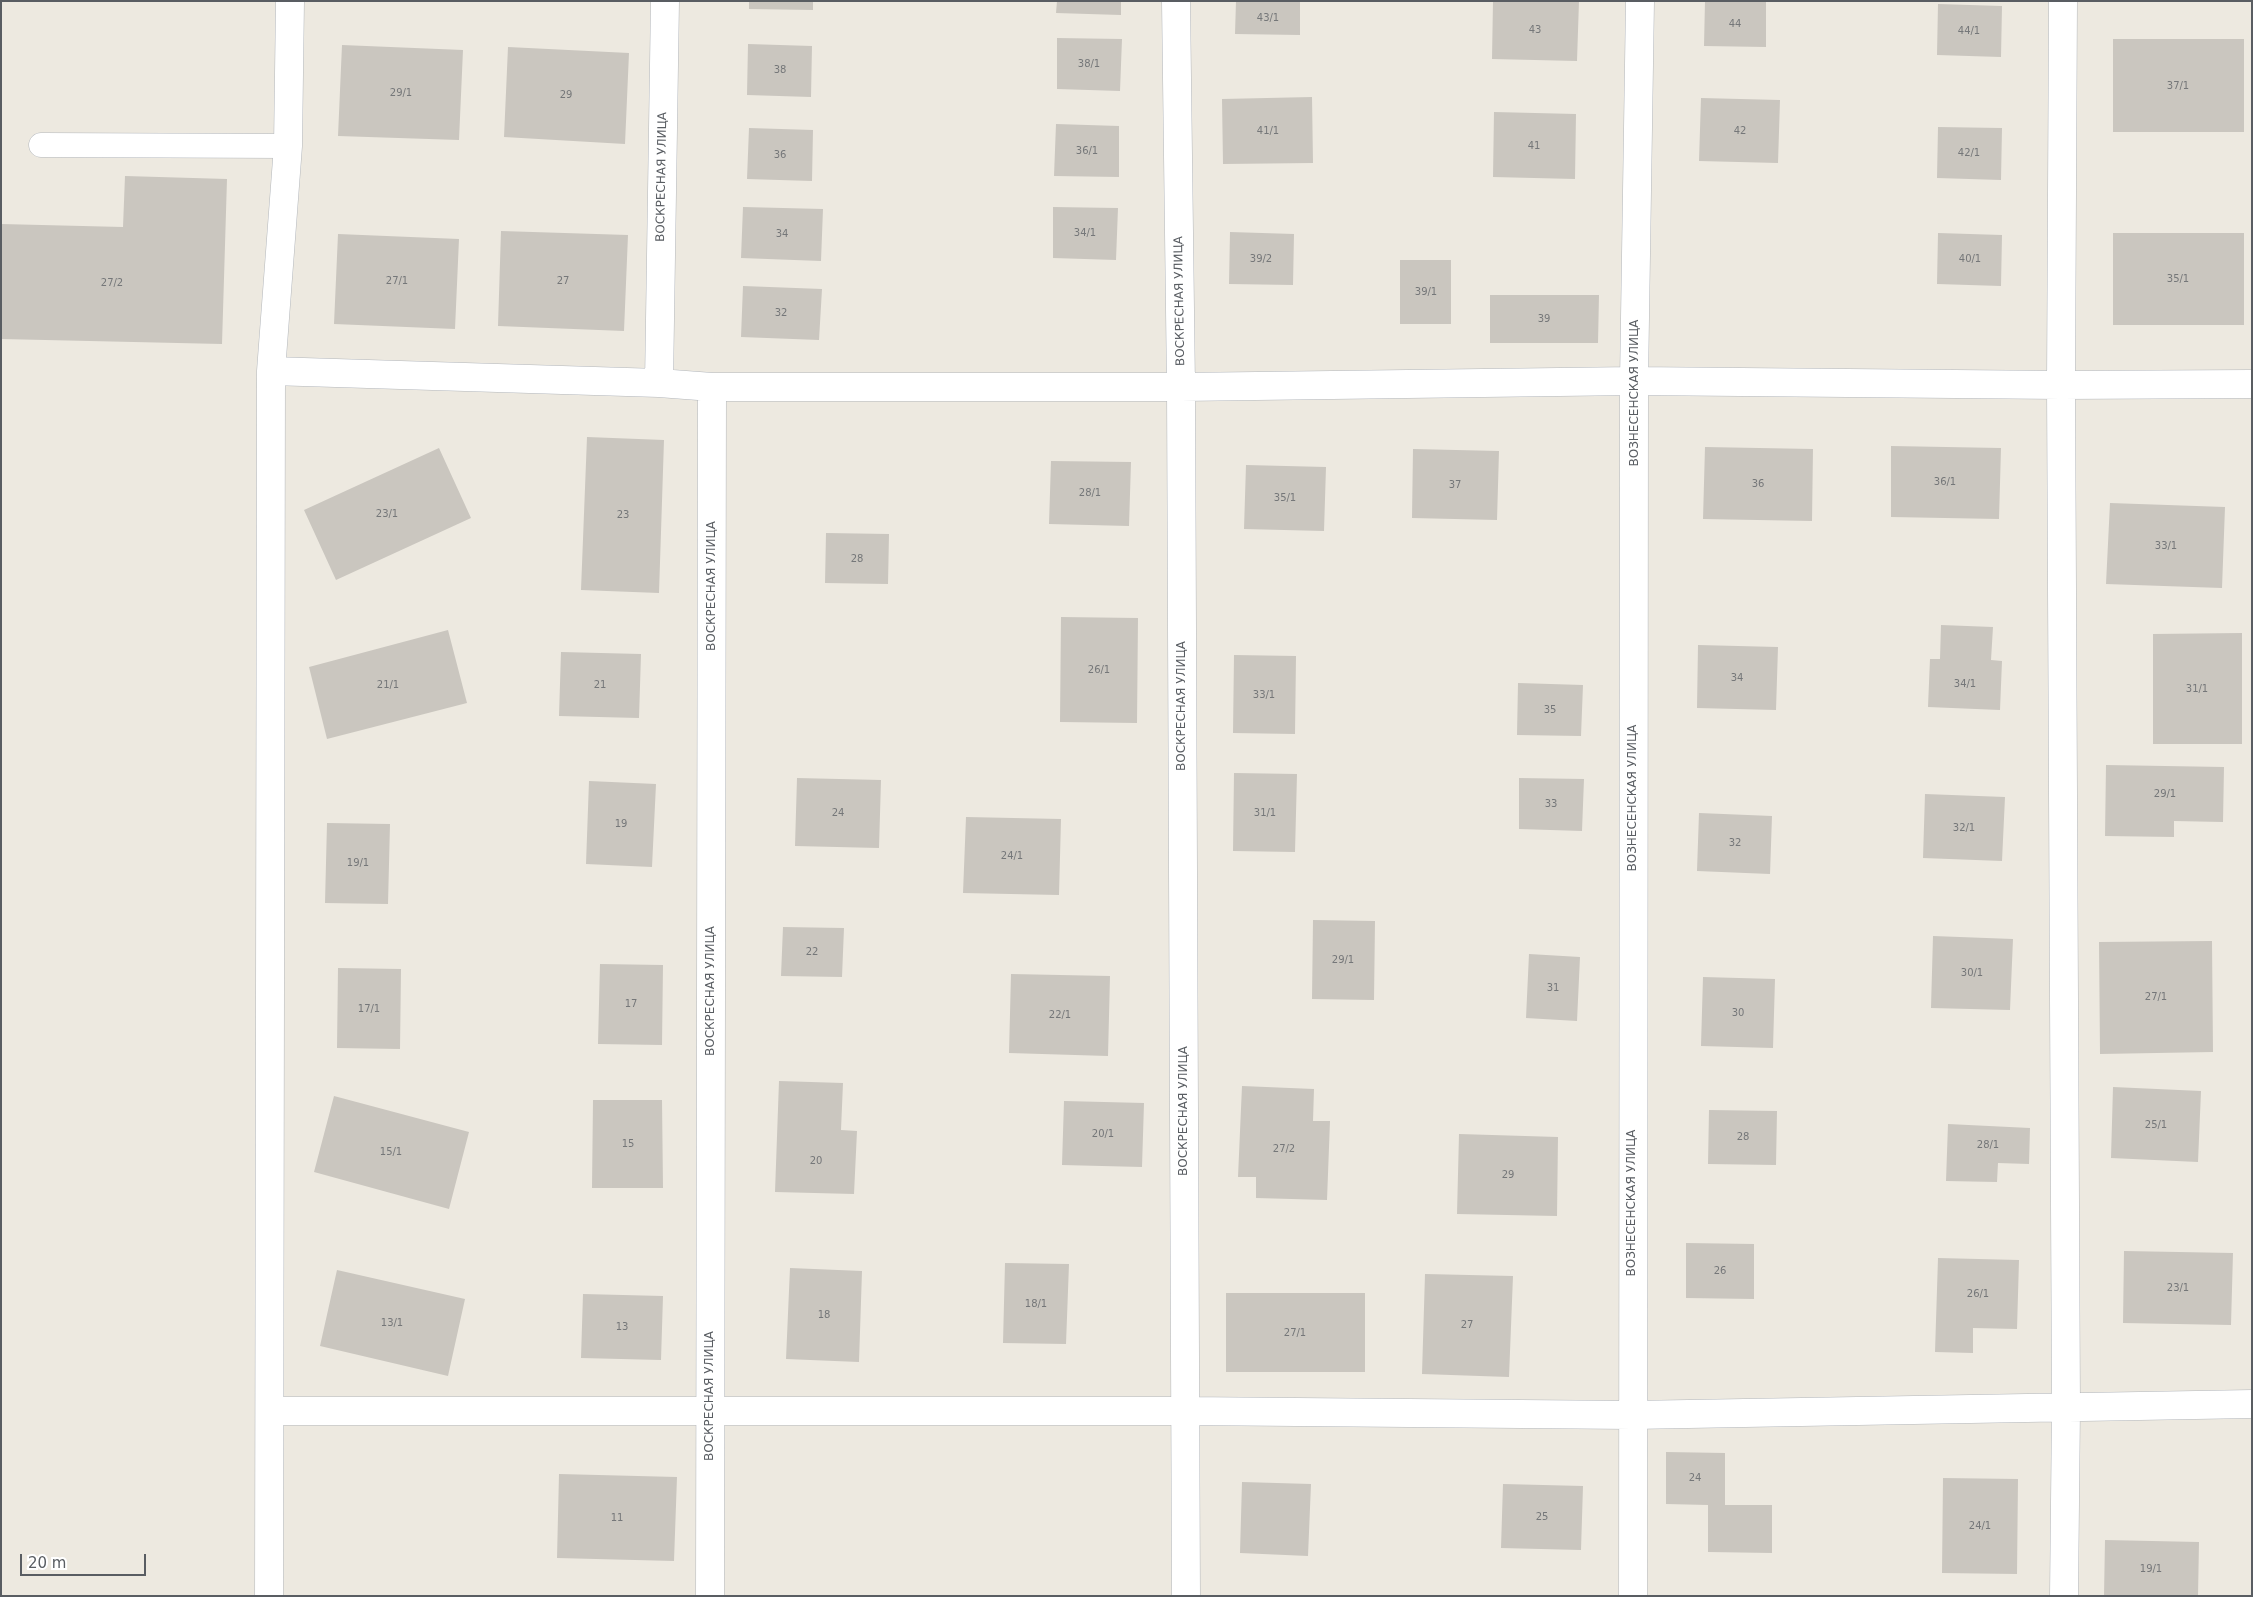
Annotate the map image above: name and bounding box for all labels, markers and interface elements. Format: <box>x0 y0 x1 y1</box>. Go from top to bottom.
house number: 43/1 <box>1257 12 1279 24</box>
house number: 44 <box>1729 18 1741 30</box>
house number: 43 <box>1529 24 1541 36</box>
house number: 44/1 <box>1958 25 1980 37</box>
house number: 38/1 <box>1078 58 1100 70</box>
house number: 38 <box>774 64 786 76</box>
house number: 37/1 <box>2167 80 2189 92</box>
house number: 29/1 <box>390 87 412 99</box>
house number: 29 <box>560 89 572 101</box>
street label: ВОСКРЕСНАЯ УЛИЦА <box>654 112 670 242</box>
house number: 41/1 <box>1257 125 1279 137</box>
house number: 42 <box>1734 125 1746 137</box>
house number: 41 <box>1528 140 1540 152</box>
house number: 36/1 <box>1076 145 1098 157</box>
house number: 42/1 <box>1958 147 1980 159</box>
house number: 36 <box>774 149 786 161</box>
house number: 34/1 <box>1074 227 1096 239</box>
house number: 34 <box>776 228 788 240</box>
street label: ВОСКРЕСНАЯ УЛИЦА <box>1172 236 1188 366</box>
house number: 39/2 <box>1250 253 1272 265</box>
house number: 40/1 <box>1959 253 1981 265</box>
house number: 35/1 <box>2167 273 2189 285</box>
house number: 27/1 <box>386 275 408 287</box>
house number: 27 <box>557 275 569 287</box>
house number: 27/2 <box>101 277 123 289</box>
house number: 39/1 <box>1415 286 1437 298</box>
house number: 32 <box>775 307 787 319</box>
house number: 39 <box>1538 313 1550 325</box>
street label: ВОЗНЕСЕНСКАЯ УЛИЦА <box>1628 319 1642 467</box>
house number: 36/1 <box>1934 476 1956 488</box>
house number: 36 <box>1752 478 1764 490</box>
house number: 37 <box>1449 479 1461 491</box>
house number: 28/1 <box>1079 487 1101 499</box>
house number: 35/1 <box>1274 492 1296 504</box>
house number: 23/1 <box>376 508 398 520</box>
house number: 23 <box>617 509 629 521</box>
street label: ВОСКРЕСНАЯ УЛИЦА <box>705 521 719 651</box>
house number: 33/1 <box>2155 540 2177 552</box>
house number: 28 <box>851 553 863 565</box>
street label: ВОСКРЕСНАЯ УЛИЦА <box>1175 641 1189 771</box>
house number: 26/1 <box>1088 664 1110 676</box>
house number: 34 <box>1731 672 1743 684</box>
house number: 34/1 <box>1954 678 1976 690</box>
house number: 21/1 <box>377 679 399 691</box>
house number: 21 <box>594 679 606 691</box>
house number: 31/1 <box>2186 683 2208 695</box>
house number: 33/1 <box>1253 689 1275 701</box>
house number: 35 <box>1544 704 1556 716</box>
street label: ВОЗНЕСЕНСКАЯ УЛИЦА <box>1626 724 1640 872</box>
house number: 29/1 <box>2154 788 2176 800</box>
house number: 33 <box>1545 798 1557 810</box>
house number: 24 <box>832 807 844 819</box>
house number: 31/1 <box>1254 807 1276 819</box>
house number: 19 <box>615 818 627 830</box>
house number: 32/1 <box>1953 822 1975 834</box>
house number: 32 <box>1729 837 1741 849</box>
house number: 24/1 <box>1001 850 1023 862</box>
house number: 19/1 <box>347 857 369 869</box>
street label: ВОСКРЕСНАЯ УЛИЦА <box>704 926 718 1056</box>
house number: 22 <box>806 946 818 958</box>
house number: 29/1 <box>1332 954 1354 966</box>
house number: 30/1 <box>1961 967 1983 979</box>
house number: 31 <box>1547 982 1559 994</box>
house number: 27/1 <box>2145 991 2167 1003</box>
house number: 17 <box>625 998 637 1010</box>
house number: 17/1 <box>358 1003 380 1015</box>
house number: 30 <box>1732 1007 1744 1019</box>
house number: 22/1 <box>1049 1009 1071 1021</box>
street label: ВОСКРЕСНАЯ УЛИЦА <box>1177 1046 1191 1176</box>
house number: 25/1 <box>2145 1119 2167 1131</box>
house number: 20/1 <box>1092 1128 1114 1140</box>
street label: ВОЗНЕСЕНСКАЯ УЛИЦА <box>1625 1129 1639 1277</box>
house number: 28 <box>1737 1131 1749 1143</box>
house number: 15 <box>622 1138 634 1150</box>
house number: 28/1 <box>1977 1139 1999 1151</box>
house number: 27/2 <box>1273 1143 1295 1155</box>
house number: 15/1 <box>380 1146 402 1158</box>
house number: 20 <box>810 1155 822 1167</box>
house number: 29 <box>1502 1169 1514 1181</box>
house number: 26 <box>1714 1265 1726 1277</box>
house number: 23/1 <box>2167 1282 2189 1294</box>
house number: 26/1 <box>1967 1288 1989 1300</box>
house number: 18/1 <box>1025 1298 1047 1310</box>
house number: 18 <box>818 1309 830 1321</box>
house number: 13/1 <box>381 1317 403 1329</box>
house number: 27 <box>1461 1319 1473 1331</box>
house number: 13 <box>616 1321 628 1333</box>
house number: 27/1 <box>1284 1327 1306 1339</box>
street label: ВОСКРЕСНАЯ УЛИЦА <box>703 1331 717 1461</box>
house number: 24 <box>1689 1472 1701 1484</box>
house number: 25 <box>1536 1511 1548 1523</box>
house number: 11 <box>611 1512 623 1524</box>
house number: 24/1 <box>1969 1520 1991 1532</box>
scale bar <box>22 1544 149 1576</box>
text: 20 m <box>28 1554 66 1572</box>
house number: 19/1 <box>2140 1563 2162 1575</box>

